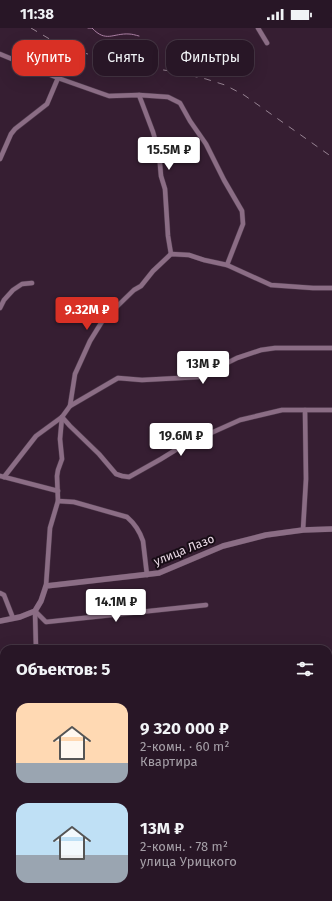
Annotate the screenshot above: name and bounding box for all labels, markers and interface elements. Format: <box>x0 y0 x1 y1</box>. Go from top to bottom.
text: 11:38 <box>20 5 54 23</box>
chip: Купить <box>12 40 85 76</box>
chip: Снять <box>93 40 158 76</box>
chip: Фильтры <box>166 40 254 76</box>
pin: 15.5M ₽ <box>132 137 206 171</box>
text: 15.5M ₽ <box>147 142 191 157</box>
pin: 9.32M ₽ <box>50 297 124 331</box>
text: 9.32M ₽ <box>65 302 110 317</box>
pin: 13M ₽ <box>175 351 231 385</box>
text: 13M ₽ <box>186 356 220 371</box>
pin: 19.6M ₽ <box>144 423 218 457</box>
text: 19.6M ₽ <box>159 428 203 443</box>
street label: улица Лазо <box>152 532 216 568</box>
pin: 14.1M ₽ <box>79 589 153 623</box>
text: 14.1M ₽ <box>95 594 137 609</box>
icon: filters <box>294 658 316 680</box>
text: Объектов: 5 <box>16 659 110 680</box>
text: 9 320 000 ₽ <box>140 718 229 739</box>
icon: home <box>48 719 96 767</box>
text: 2-комн. · 60 m² <box>140 739 229 754</box>
text: Квартира <box>140 754 198 769</box>
text: 13M ₽ <box>140 818 184 839</box>
icon: home <box>48 819 96 867</box>
text: 2-комн. · 78 m² <box>140 839 228 854</box>
text: улица Урицкого <box>140 854 237 869</box>

